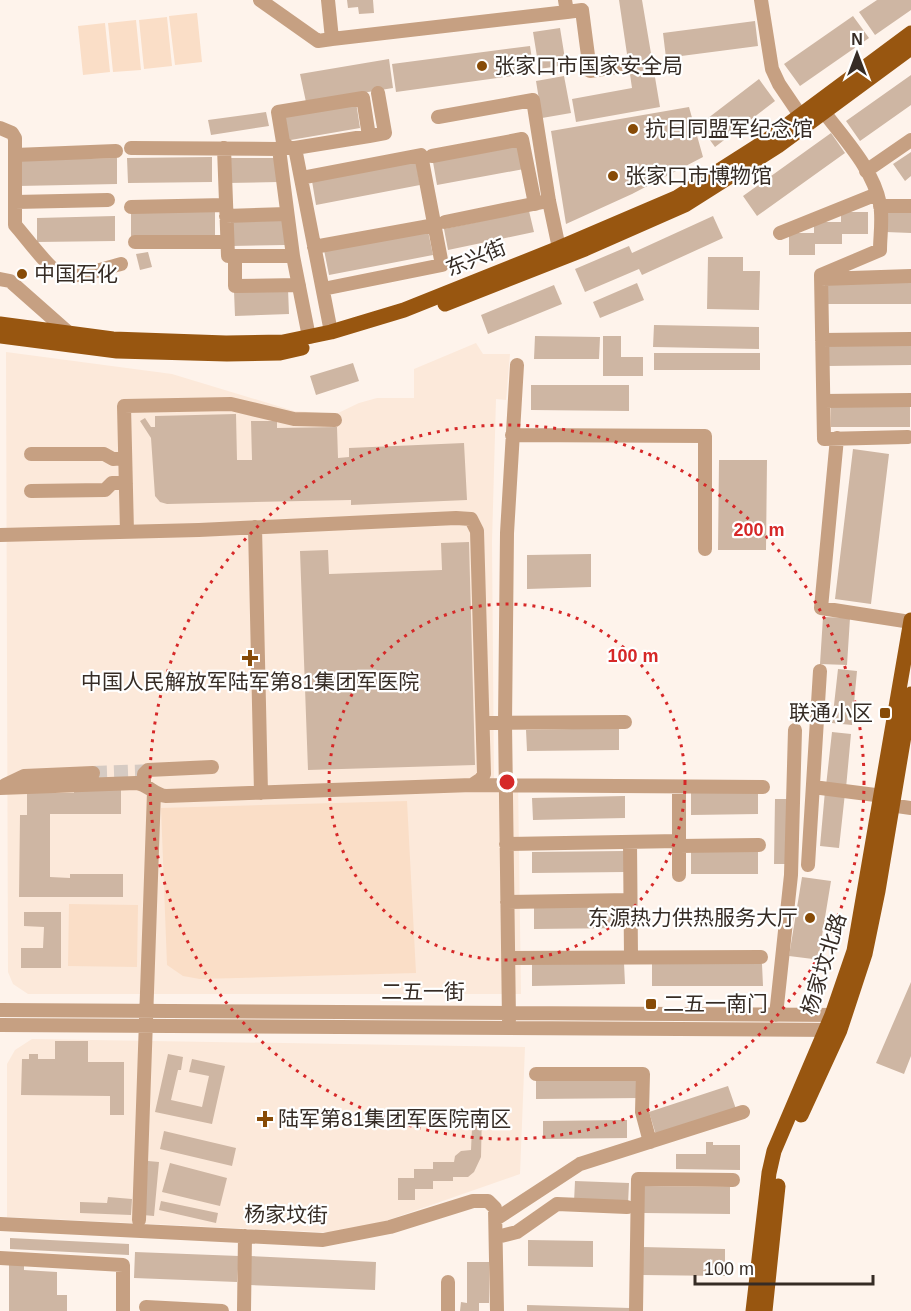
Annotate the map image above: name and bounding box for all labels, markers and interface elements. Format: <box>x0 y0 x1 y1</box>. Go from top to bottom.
north arrow <box>827 24 887 84</box>
text: N <box>851 31 863 48</box>
place label: 张家口市国家安全局 <box>494 54 683 77</box>
marker: 张家口市国家安全局 <box>475 59 489 73</box>
place label: 抗日同盟军纪念馆 <box>645 117 813 140</box>
marker: 抗日同盟军纪念馆 <box>626 122 640 136</box>
place label: 张家口市博物馆 <box>625 164 772 187</box>
marker: 张家口市博物馆 <box>606 169 620 183</box>
street label: 东兴街 <box>442 235 509 280</box>
place label: 中国石化 <box>34 262 118 285</box>
marker: 中国石化 <box>15 267 29 281</box>
text: 200 m <box>733 520 785 540</box>
text: 100 m <box>607 646 659 666</box>
marker: 中国人民解放军陆军第81集团军医院 <box>241 649 259 667</box>
place label: 中国人民解放军陆军第81集团军医院 <box>81 670 419 693</box>
place label: 联通小区 <box>789 701 873 724</box>
marker: 联通小区 <box>878 706 892 720</box>
centre of rings <box>497 772 517 792</box>
place label: 东源热力供热服务大厅 <box>588 906 798 929</box>
street label: 杨家坟北路 <box>797 910 850 1017</box>
marker: 东源热力供热服务大厅 <box>803 911 817 925</box>
street label: 二五一街 <box>381 980 465 1003</box>
place label: 二五一南门 <box>663 992 768 1015</box>
marker: 二五一南门 <box>644 997 658 1011</box>
place label: 陆军第81集团军医院南区 <box>278 1107 511 1130</box>
marker: 陆军第81集团军医院南区 <box>256 1110 274 1128</box>
street label: 杨家坟街 <box>244 1202 328 1227</box>
scale bar <box>695 1248 874 1286</box>
text: 100 m <box>704 1259 754 1279</box>

